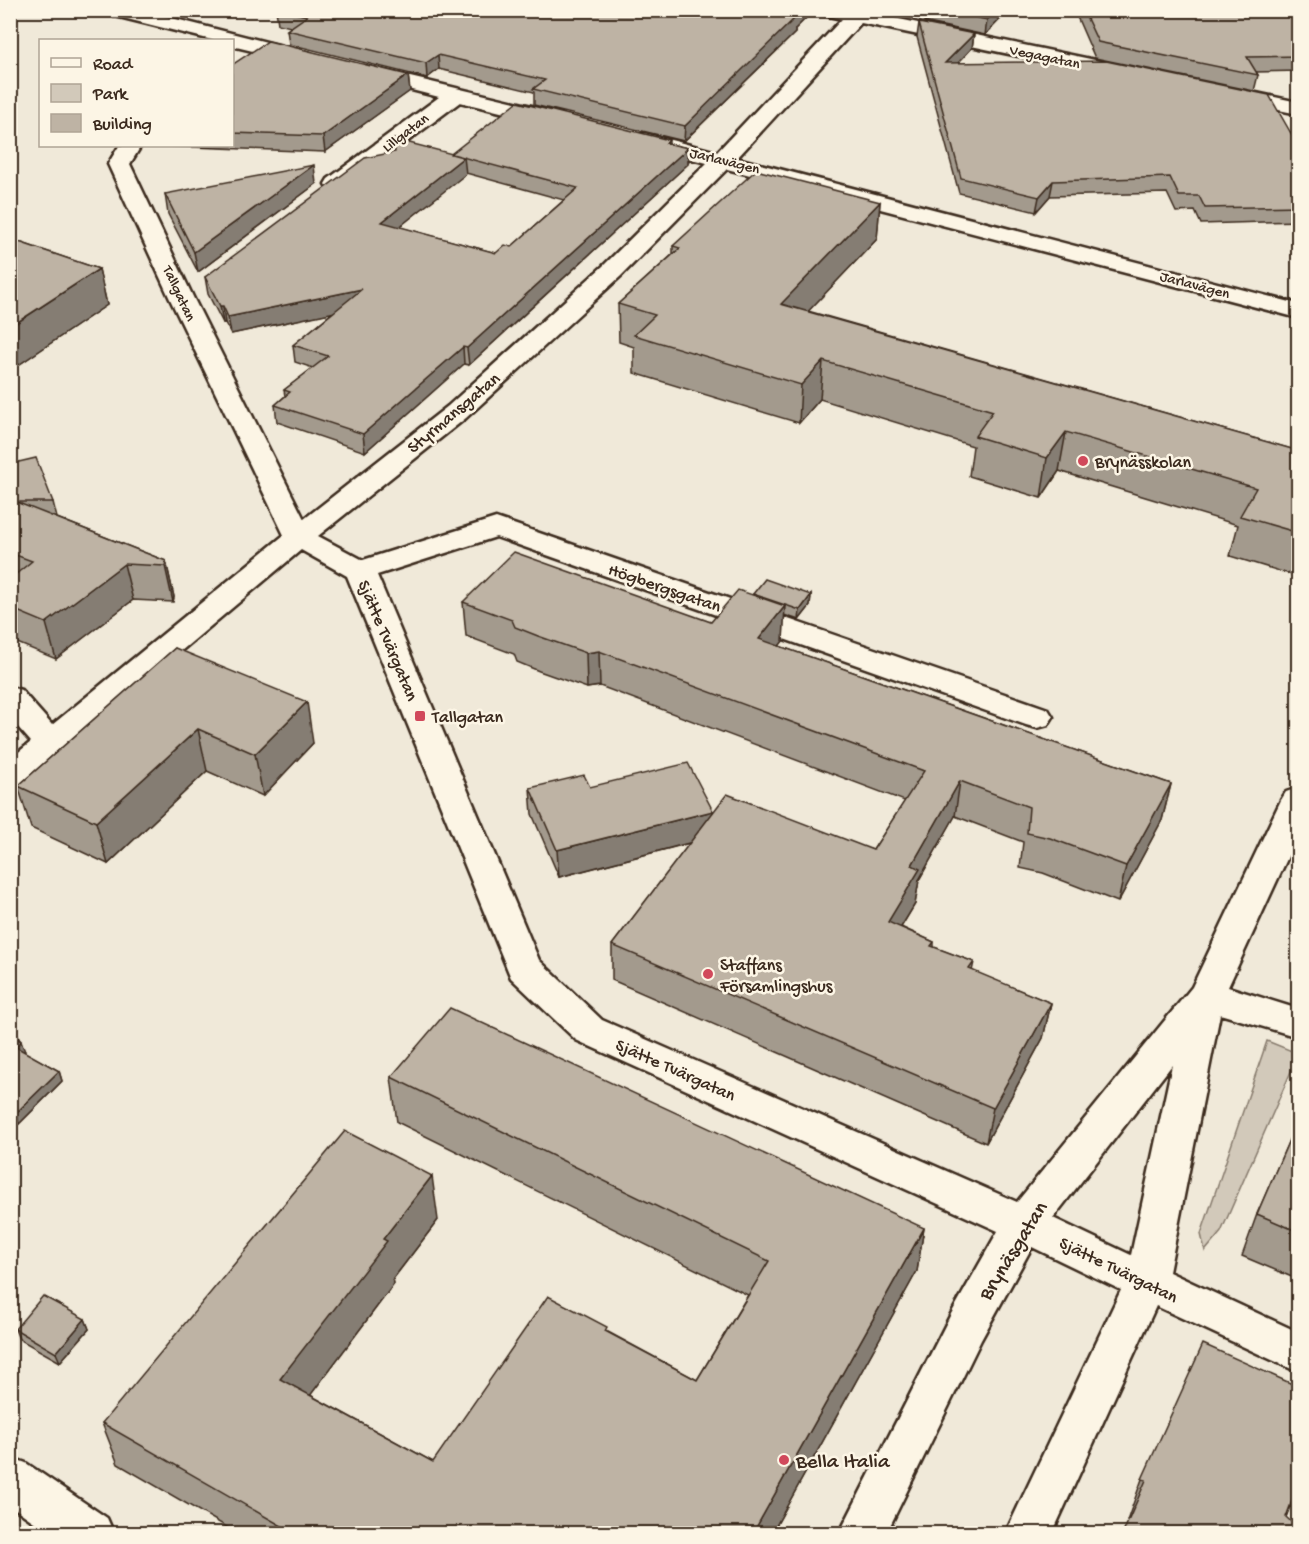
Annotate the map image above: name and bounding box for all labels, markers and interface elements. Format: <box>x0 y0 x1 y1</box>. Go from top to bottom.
legend <box>39 39 234 147</box>
street label: Vegagatan <box>1007 42 1081 74</box>
text: Road <box>93 55 134 76</box>
text: Park <box>92 85 129 106</box>
street label: Lillgatan <box>379 110 433 157</box>
text: Building <box>92 115 152 136</box>
street label: Jarlavägen <box>688 145 761 179</box>
street label: Tallgatan <box>157 262 199 324</box>
street label: Jarlavägen <box>1158 268 1231 304</box>
street label: Styrmansgatan <box>404 369 506 459</box>
place label: Brynässkolan <box>1094 453 1192 474</box>
marker: Brynässkolan <box>1076 454 1090 468</box>
street label: Högbergsgatan <box>605 560 724 619</box>
street label: Sjätte Tvärgatan <box>352 577 422 705</box>
place label: Tallgatan <box>431 708 503 729</box>
marker: Tallgatan <box>413 709 427 723</box>
place label: Staffans Församlingshus <box>719 956 834 998</box>
marker: Staffans Församlingshus <box>701 967 715 981</box>
street label: Sjätte Tvärgatan <box>612 1035 739 1107</box>
street label: Brynäsgatan <box>974 1198 1055 1307</box>
street label: Sjätte Tvärgatan <box>1055 1233 1181 1309</box>
place label: Bella Italia <box>795 1451 891 1476</box>
marker: Bella Italia <box>777 1453 791 1467</box>

